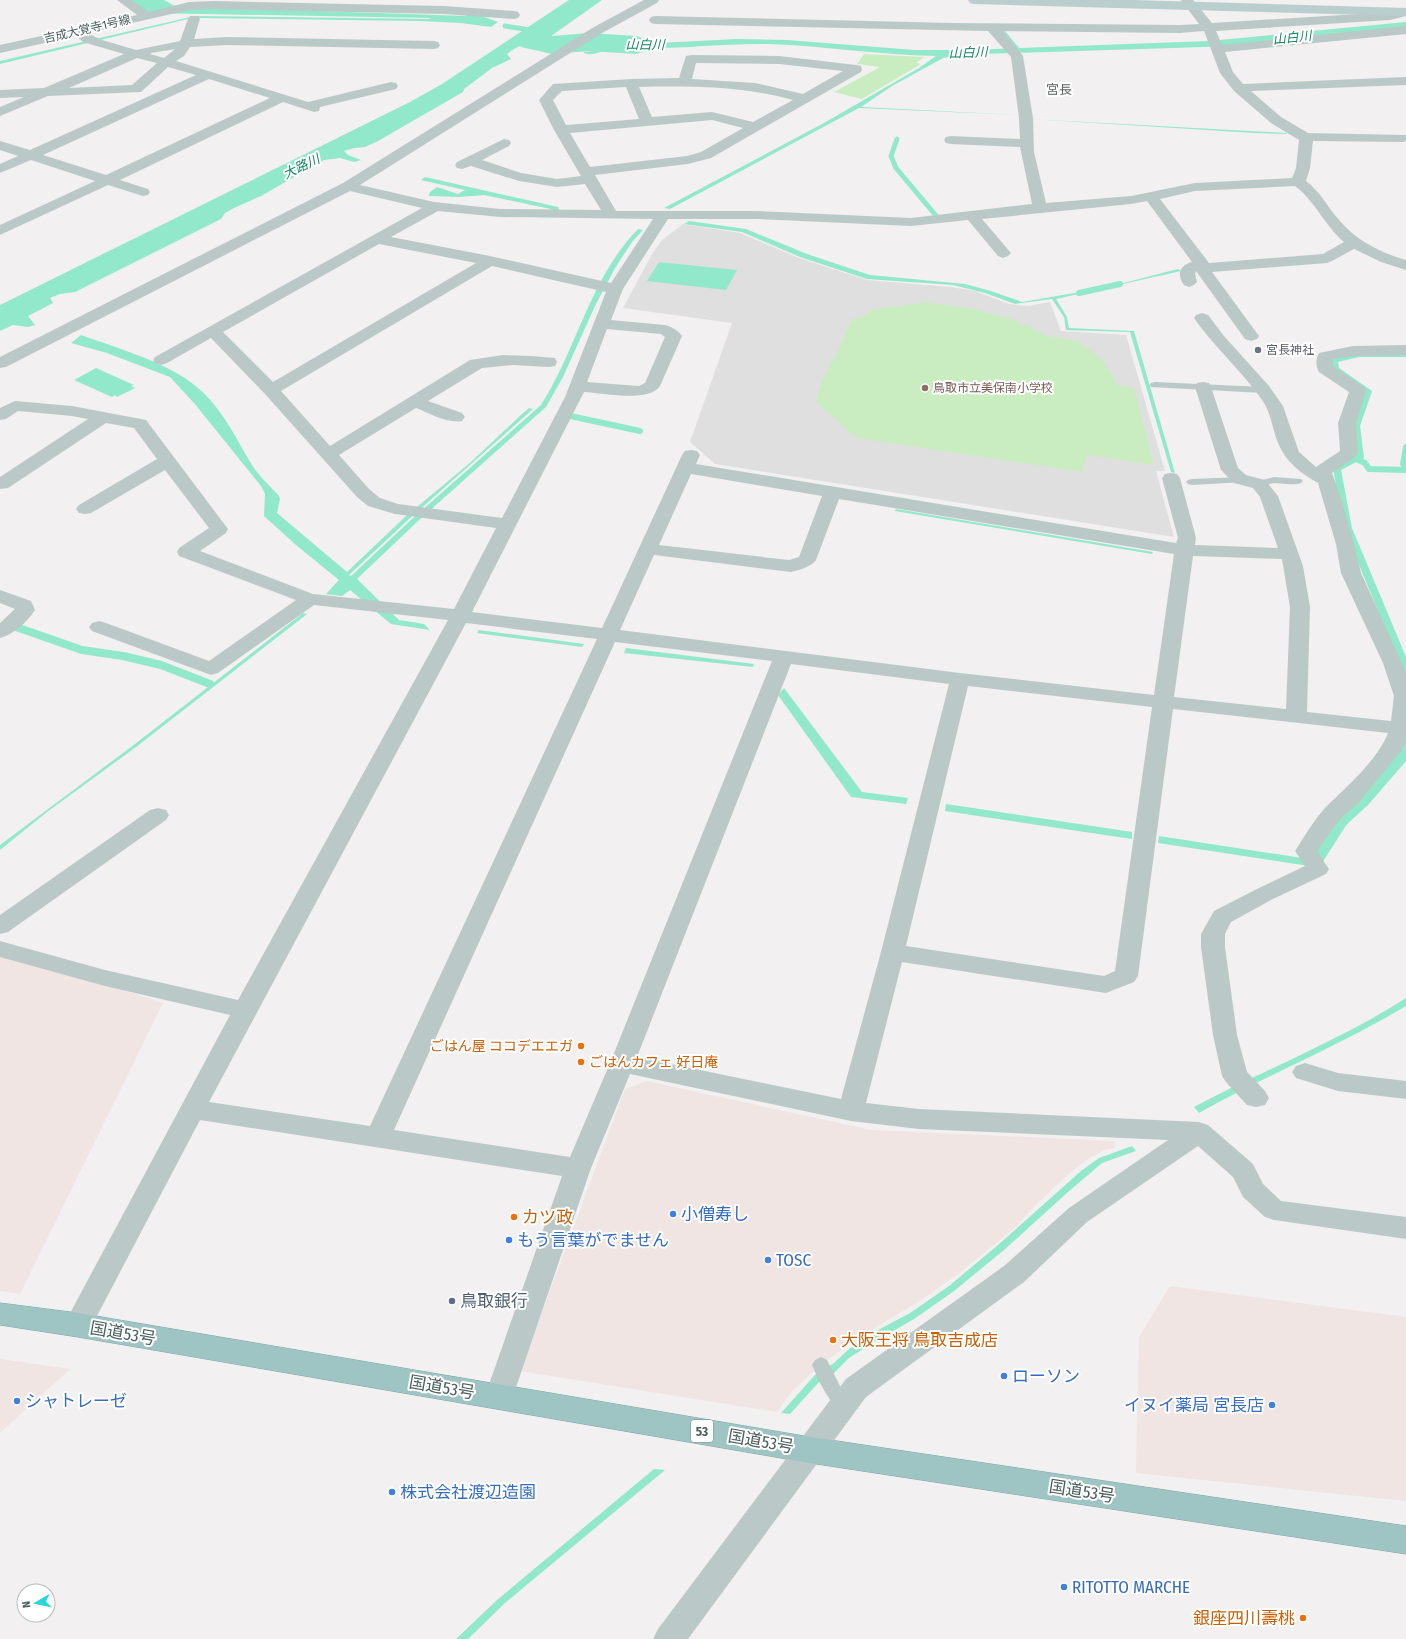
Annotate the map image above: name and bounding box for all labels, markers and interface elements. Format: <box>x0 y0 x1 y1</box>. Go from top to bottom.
street label: 吉成大覚寺1号線 <box>42 12 132 46</box>
water label: 山白川 <box>1272 28 1314 47</box>
water label: 山白川 <box>625 37 667 52</box>
water label: 山白川 <box>948 44 990 61</box>
district label: 宮長 <box>1046 82 1072 97</box>
water label: 大路川 <box>280 150 324 182</box>
place label: 宮長神社 <box>1266 343 1314 357</box>
marker: 宮長神社 <box>1253 345 1263 355</box>
place label: 鳥取市立美保南小学校 <box>933 381 1053 395</box>
marker: 鳥取市立美保南小学校 <box>920 383 930 393</box>
place label: ごはん屋 ココデエエガ <box>430 1038 573 1055</box>
marker: ごはん屋 ココデエエガ <box>576 1041 586 1051</box>
place label: ごはんカフェ 好日庵 <box>589 1054 718 1071</box>
marker: ごはんカフェ 好日庵 <box>576 1057 586 1067</box>
place label: 小僧寿し <box>681 1204 749 1225</box>
place label: カツ政 <box>522 1207 573 1228</box>
marker: 小僧寿し <box>668 1209 678 1219</box>
marker: カツ政 <box>509 1212 519 1222</box>
place label: もう言葉がでません <box>517 1230 669 1251</box>
marker: もう言葉がでません <box>504 1235 514 1245</box>
place label: TOSC <box>776 1250 811 1271</box>
marker: TOSC <box>763 1255 773 1265</box>
place label: 鳥取銀行 <box>460 1291 528 1312</box>
marker: 鳥取銀行 <box>447 1296 457 1306</box>
street label: 国道53号 <box>88 1317 157 1350</box>
place label: 大阪王将 鳥取吉成店 <box>841 1330 998 1351</box>
marker: 大阪王将 鳥取吉成店 <box>828 1335 838 1345</box>
place label: ローソン <box>1012 1366 1080 1387</box>
street label: 国道53号 <box>407 1371 476 1404</box>
marker: ローソン <box>999 1371 1009 1381</box>
place label: シャトレーゼ <box>25 1391 127 1412</box>
place label: イヌイ薬局 宮長店 <box>1124 1395 1264 1416</box>
marker: シャトレーゼ <box>12 1396 22 1406</box>
marker: イヌイ薬局 宮長店 <box>1267 1400 1277 1410</box>
road number: 53 <box>691 1420 713 1442</box>
street label: 国道53号 <box>726 1425 795 1458</box>
street label: 国道53号 <box>1048 1476 1116 1507</box>
place label: 株式会社渡辺造園 <box>400 1482 536 1503</box>
marker: 株式会社渡辺造園 <box>387 1487 397 1497</box>
place label: RITOTTO MARCHE <box>1072 1577 1190 1598</box>
marker: RITOTTO MARCHE <box>1059 1582 1069 1592</box>
north arrow <box>16 1583 56 1623</box>
text: N <box>20 1600 34 1609</box>
place label: 銀座四川壽桃 <box>1193 1608 1295 1629</box>
marker: 銀座四川壽桃 <box>1298 1613 1308 1623</box>

